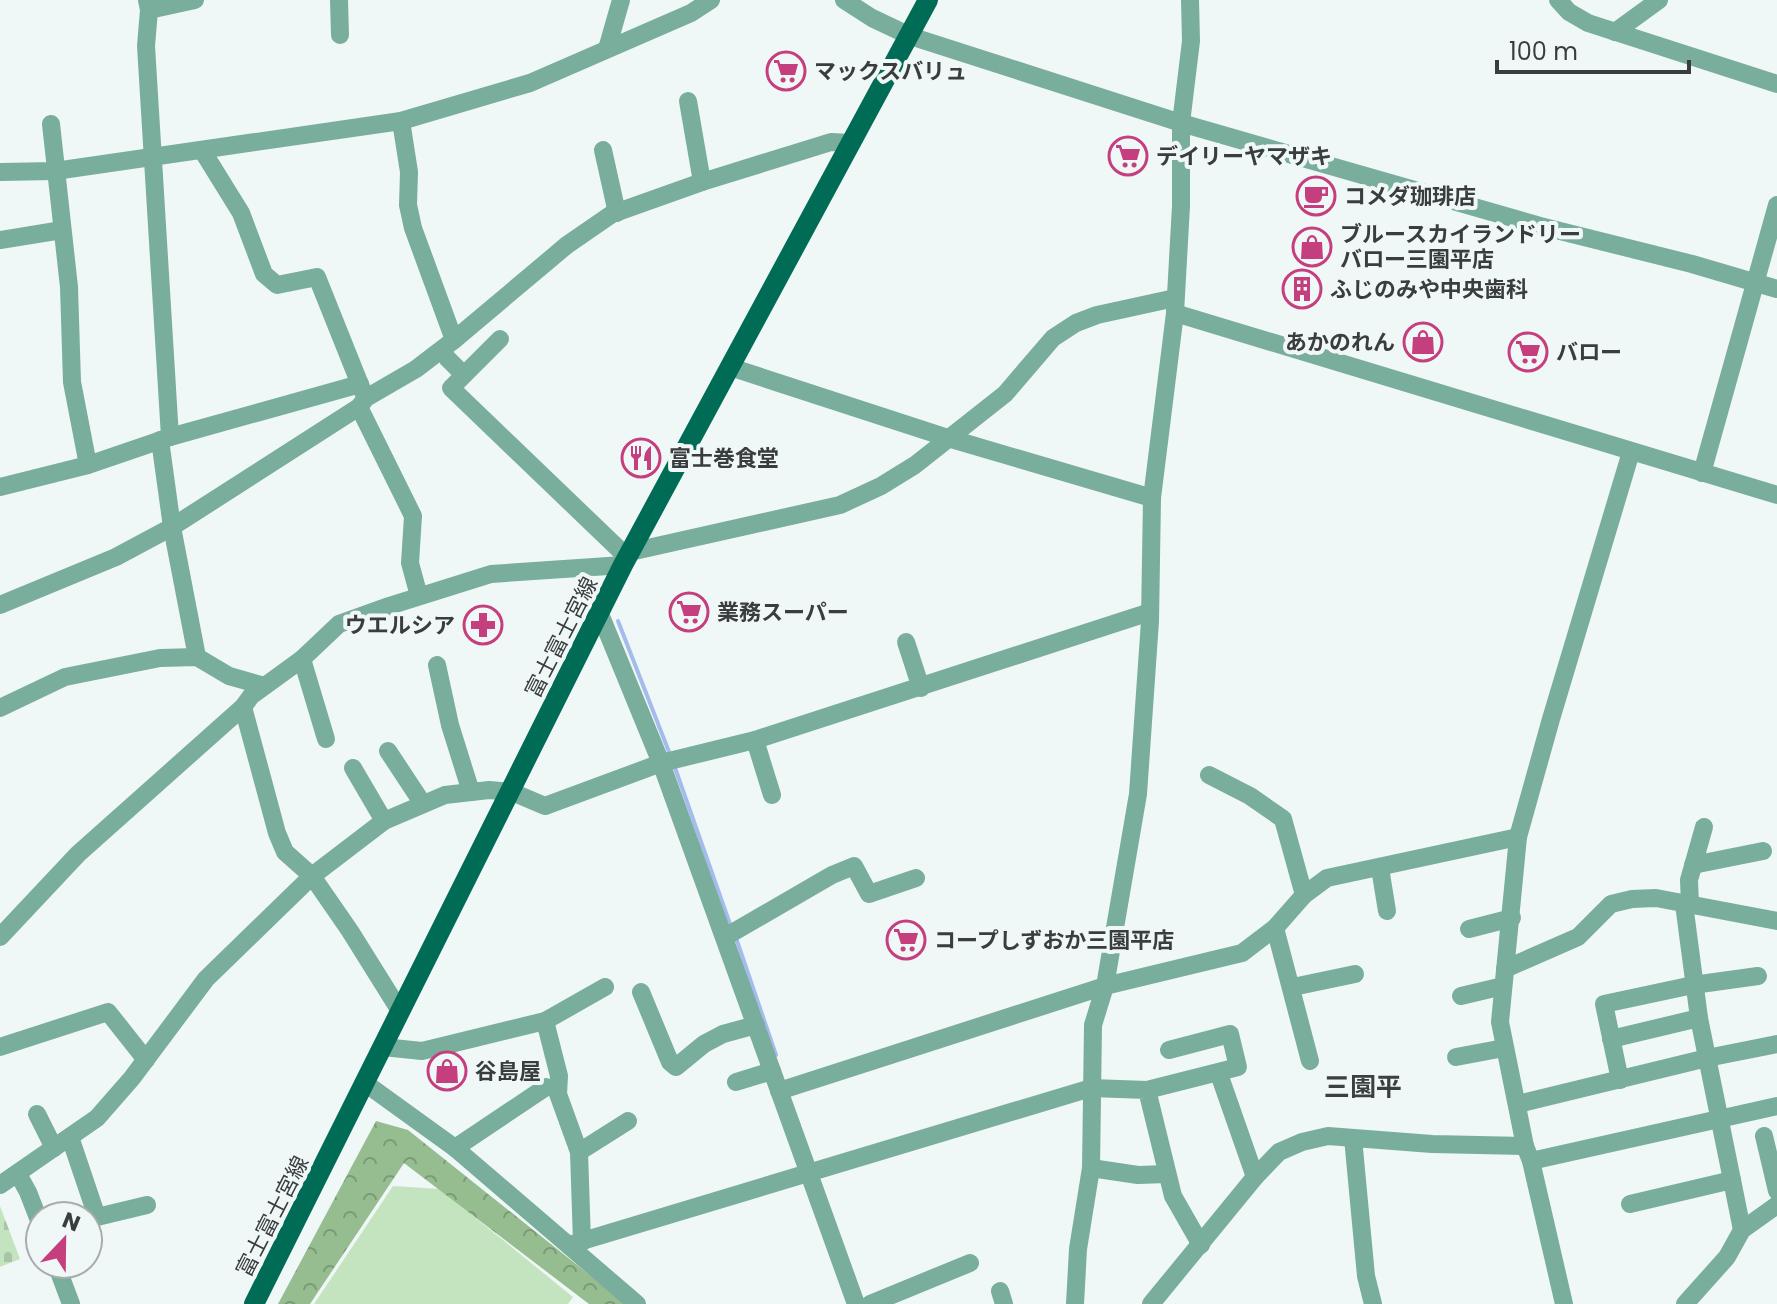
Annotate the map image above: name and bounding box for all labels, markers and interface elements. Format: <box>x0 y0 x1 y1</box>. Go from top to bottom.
scale bar <box>1497 24 1689 74</box>
text: 100 m <box>1509 35 1578 68</box>
supermarket icon: マックスバリュ <box>765 50 807 92</box>
place label: マックスバリュ <box>814 56 967 87</box>
supermarket icon: デイリーヤマザキ <box>1107 135 1149 177</box>
place label: デイリーヤマザキ <box>1156 141 1332 172</box>
cafe icon: コメダ珈琲店 <box>1295 175 1337 217</box>
place label: コメダ珈琲店 <box>1344 181 1476 212</box>
place label: ブルースカイランドリー バロー三園平店 <box>1340 219 1581 275</box>
shop icon: ブルースカイランドリー バロー三園平店 <box>1291 226 1333 268</box>
building icon: ふじのみや中央歯科 <box>1281 268 1323 310</box>
place label: ふじのみや中央歯科 <box>1330 274 1528 305</box>
shop icon: あかのれん <box>1402 321 1444 363</box>
place label: あかのれん <box>1285 327 1395 358</box>
supermarket icon: バロー <box>1507 331 1549 373</box>
place label: バロー <box>1556 337 1622 368</box>
restaurant icon: 富士巻食堂 <box>620 437 662 479</box>
place label: 富士巻食堂 <box>669 443 779 474</box>
street label: 富士富士宮線 <box>518 571 605 703</box>
supermarket icon: 業務スーパー <box>668 591 710 633</box>
place label: 業務スーパー <box>717 597 849 628</box>
pharmacy icon: ウエルシア <box>462 604 504 646</box>
place label: ウエルシア <box>345 610 455 641</box>
supermarket icon: コープしずおか三園平店 <box>885 919 927 961</box>
place label: コープしずおか三園平店 <box>934 925 1174 956</box>
shop icon: 谷島屋 <box>426 1050 468 1092</box>
place label: 谷島屋 <box>475 1056 541 1087</box>
district label: 三園平 <box>1324 1069 1402 1105</box>
street label: 富士富士宮線 <box>229 1150 316 1282</box>
north arrow <box>24 1200 104 1280</box>
text: N <box>58 1204 85 1239</box>

